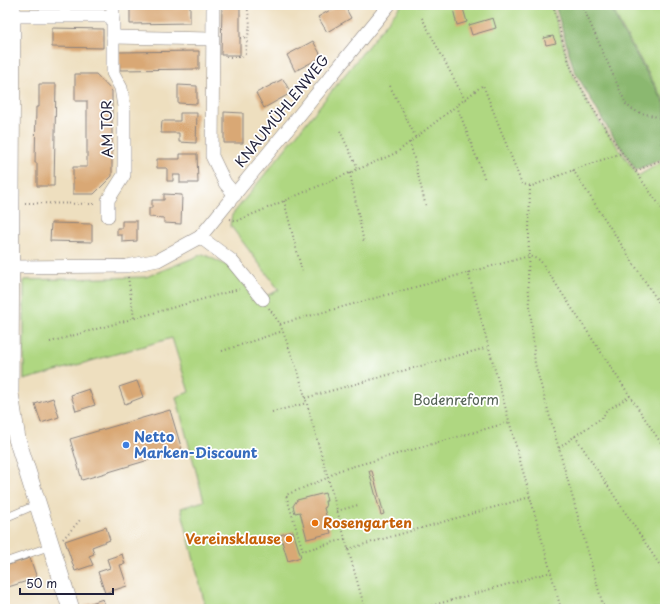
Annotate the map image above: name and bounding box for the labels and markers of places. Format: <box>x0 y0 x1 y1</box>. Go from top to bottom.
place label: Netto Marken-Discount <box>134 426 258 463</box>
marker: Netto Marken-Discount <box>121 440 131 450</box>
place label: Rosengarten <box>323 512 412 533</box>
marker: Rosengarten <box>310 518 320 528</box>
place label: Vereinsklause <box>185 528 281 549</box>
marker: Vereinsklause <box>284 534 294 544</box>

